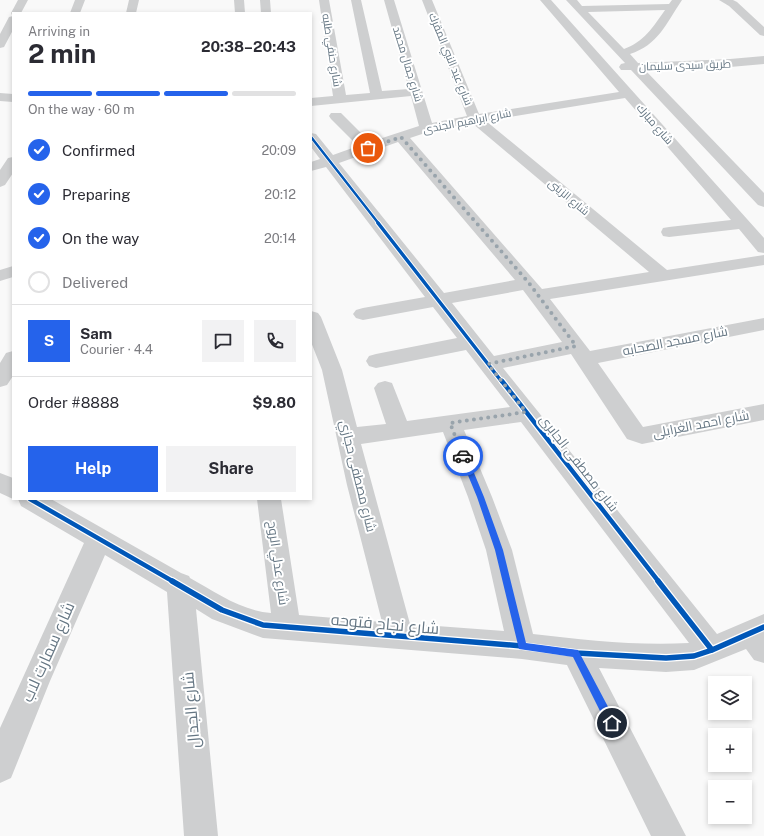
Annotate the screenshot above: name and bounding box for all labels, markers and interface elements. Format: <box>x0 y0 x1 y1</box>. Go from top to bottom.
street label: شارع عبد النبي المقرك <box>424 11 475 108</box>
street label: شارع حنفي طلبه <box>317 13 344 88</box>
text: Arriving in <box>28 24 90 39</box>
street label: شارع جمال محمد <box>389 25 425 104</box>
text: 2 min <box>28 38 96 69</box>
text: 20:38–20:43 <box>201 38 296 55</box>
street label: طريق سيدى سليمان <box>639 57 731 74</box>
text: On the way · 60 m <box>28 102 134 117</box>
street label: شارع مبارك <box>633 102 676 148</box>
street label: شارع ابراهيم الجندى <box>422 107 513 137</box>
pin <box>351 131 385 165</box>
icon: bag <box>357 137 379 159</box>
icon: check <box>28 139 50 161</box>
text: Confirmed <box>62 142 135 159</box>
text: 20:09 <box>261 143 296 158</box>
street label: شارع الزينى <box>545 177 592 219</box>
icon: check <box>28 183 50 205</box>
text: Preparing <box>62 186 131 203</box>
text: 20:12 <box>264 187 296 202</box>
icon: check <box>28 227 50 249</box>
text: On the way <box>62 230 139 247</box>
text: 20:14 <box>264 231 296 246</box>
text: Delivered <box>62 274 128 291</box>
button: chat <box>202 320 244 362</box>
button: phone <box>254 320 296 362</box>
street label: شارع مسجد الصحابه <box>621 323 729 360</box>
text: Sam <box>80 325 112 342</box>
text: S <box>44 332 54 349</box>
text: Courier · 4.4 <box>80 342 153 357</box>
text: Order #8888 <box>28 394 119 411</box>
text: $9.80 <box>252 394 296 411</box>
street label: شارع احمد الغرابلى <box>652 407 751 442</box>
street label: شارع مصطفى الجابرى <box>536 412 621 515</box>
street label: شارع مصطفى حجازي <box>334 419 379 534</box>
courier <box>443 436 483 476</box>
icon: car <box>452 445 474 467</box>
button: Help <box>28 446 158 492</box>
button: Share <box>166 446 296 492</box>
street label: شارع عدلي الروح <box>262 520 291 607</box>
street label: شارع سمارت لاب <box>17 599 80 706</box>
street label: شارع نجاح فتوحه <box>330 610 440 640</box>
street label: شارع الجدال <box>178 671 206 749</box>
map controls <box>708 676 752 824</box>
button: layers <box>708 676 752 720</box>
pin <box>595 706 629 740</box>
icon: home <box>601 712 623 734</box>
button: + <box>708 728 752 772</box>
button: − <box>708 780 752 824</box>

